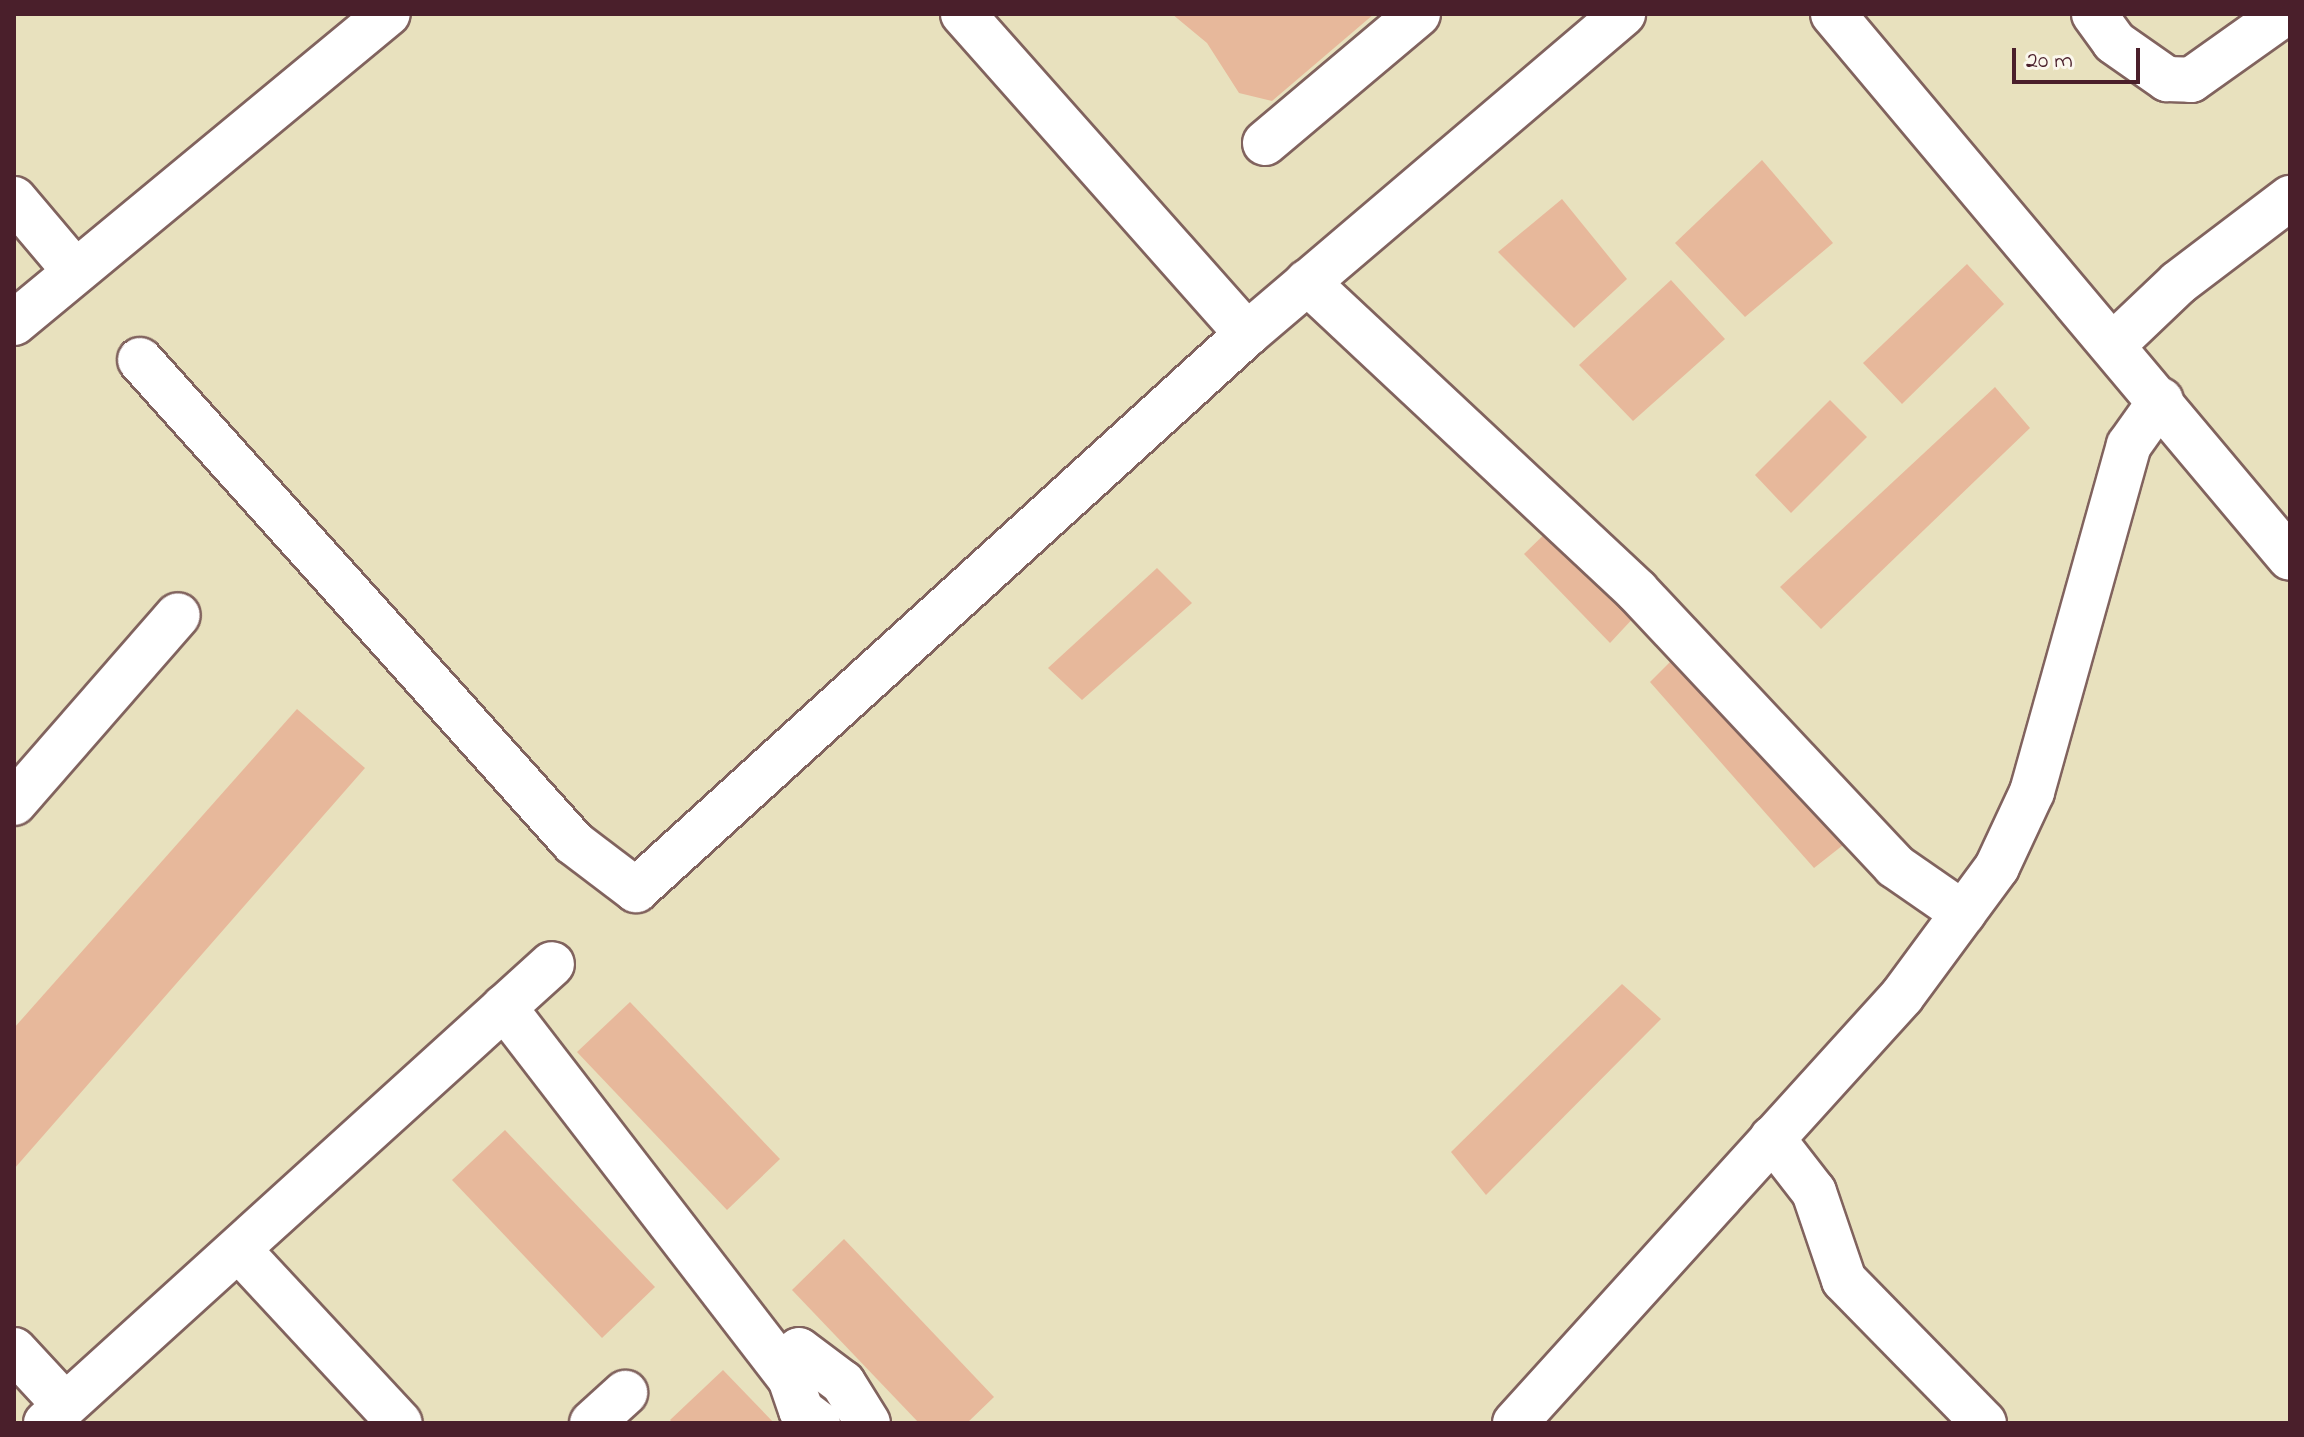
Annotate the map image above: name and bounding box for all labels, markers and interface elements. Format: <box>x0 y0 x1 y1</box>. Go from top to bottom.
scale bar <box>2016 32 2144 82</box>
text: 20 m <box>2026 44 2073 79</box>

